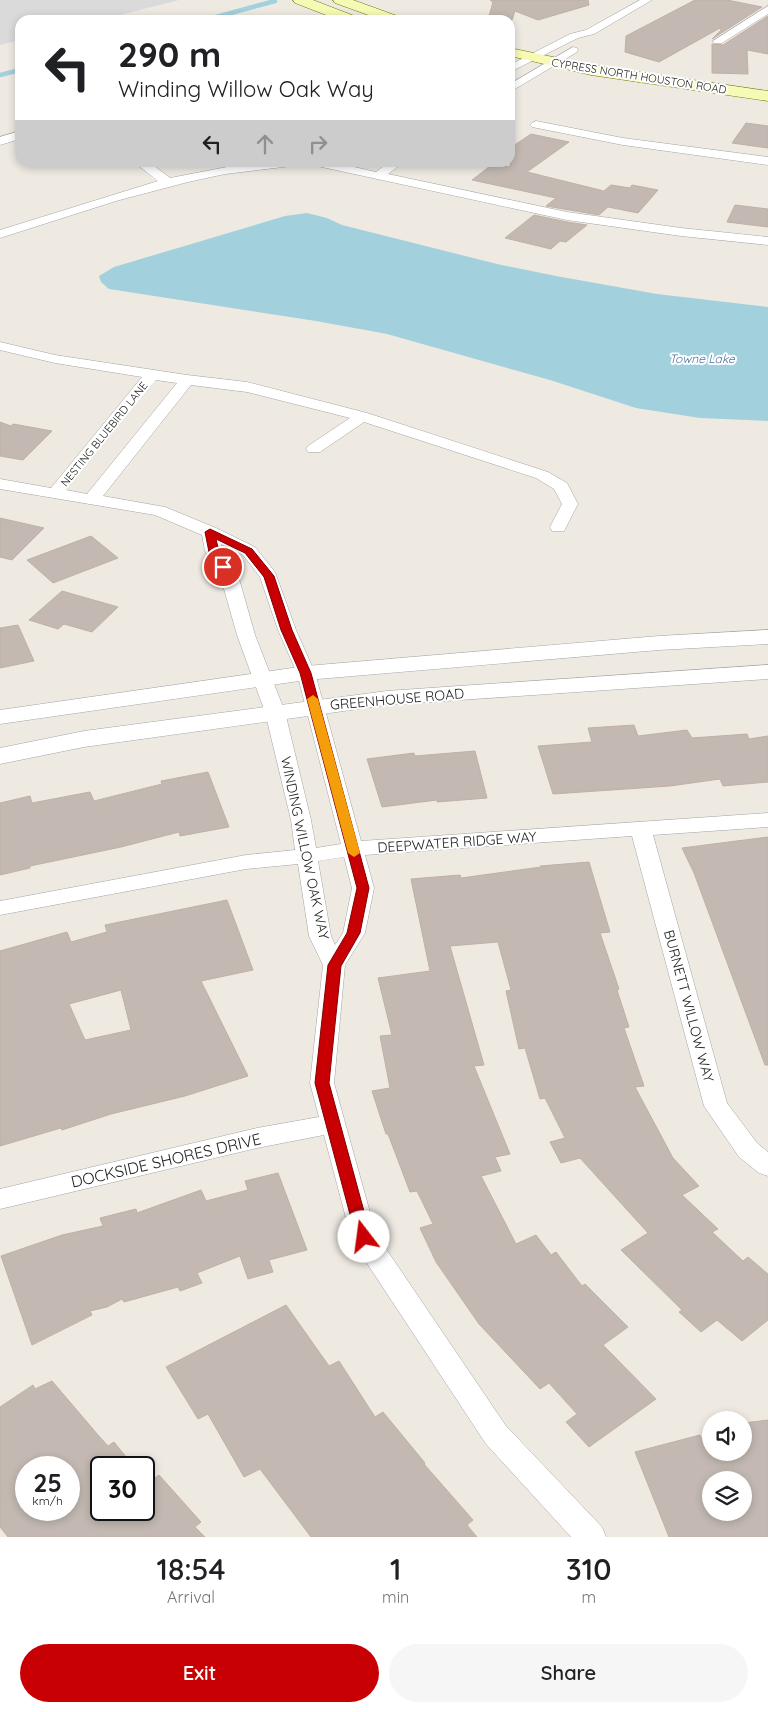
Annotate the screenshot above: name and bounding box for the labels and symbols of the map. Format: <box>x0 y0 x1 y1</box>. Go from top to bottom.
street label: CYPRESS NORTH HOUSTON ROAD <box>551 55 728 97</box>
water label: Towne Lake <box>669 351 736 366</box>
street label: NESTING BLUEBIRD LANE <box>57 379 151 489</box>
pin <box>202 546 244 588</box>
street label: GREENHOUSE ROAD <box>329 684 465 714</box>
street label: WINDING WILLOW OAK WAY <box>277 755 333 941</box>
street label: DEEPWATER RIDGE WAY <box>377 827 537 857</box>
street label: BURNETT WILLOW WAY <box>660 928 718 1084</box>
street label: DOCKSIDE SHORES DRIVE <box>69 1128 263 1192</box>
position arrow <box>337 1210 389 1262</box>
speed limit sign: 30 <box>90 1456 155 1521</box>

